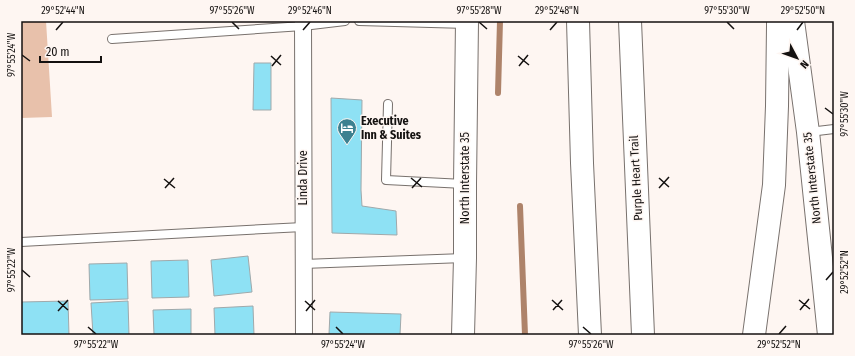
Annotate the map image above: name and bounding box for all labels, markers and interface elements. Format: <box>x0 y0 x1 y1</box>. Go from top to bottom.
text: 29°52'44"N <box>41 5 85 17</box>
text: 97°55'26"W <box>210 5 255 17</box>
text: 29°52'46"N <box>288 5 332 17</box>
text: 97°55'28"W <box>457 5 502 17</box>
text: 29°52'48"N <box>535 5 579 17</box>
text: 97°55'30"W <box>704 5 750 17</box>
text: 29°52'50"N <box>781 5 825 17</box>
text: 97°55'24"W <box>6 32 18 77</box>
scale bar <box>40 38 101 64</box>
north arrow <box>777 38 817 78</box>
text: 20 m <box>46 45 70 59</box>
text: N <box>797 57 811 71</box>
text: 97°55'30"W <box>839 91 851 137</box>
place label: Executive Inn & Suites <box>361 114 422 142</box>
hotel icon: Executive Inn & Suites <box>336 117 358 145</box>
street label: North Interstate 35 <box>458 131 472 224</box>
street label: North Interstate 35 <box>800 131 824 225</box>
street label: Purple Heart Trail <box>627 135 645 221</box>
street label: Linda Drive <box>296 150 310 206</box>
text: 97°55'22"W <box>6 247 18 292</box>
text: 29°52'52"N <box>839 250 851 294</box>
text: 97°55'22"W <box>74 339 119 351</box>
text: 97°55'24"W <box>321 339 366 351</box>
text: 97°55'26"W <box>569 339 614 351</box>
text: 29°52'52"N <box>757 339 801 351</box>

